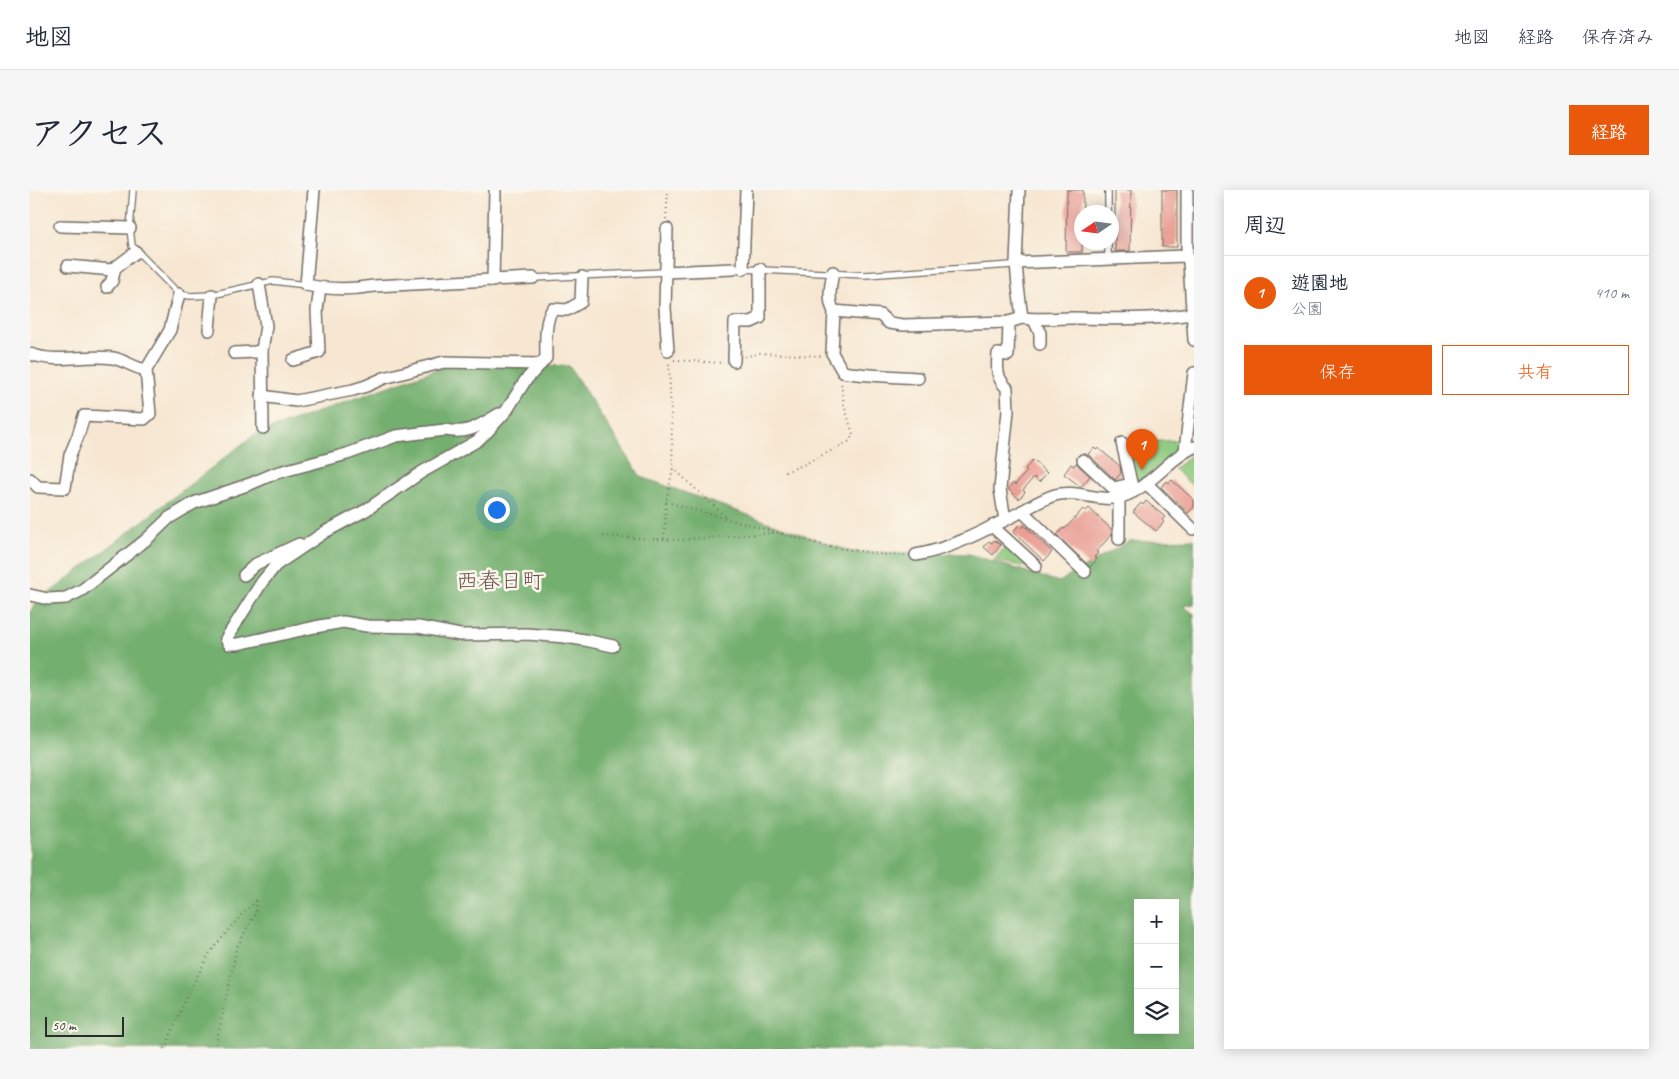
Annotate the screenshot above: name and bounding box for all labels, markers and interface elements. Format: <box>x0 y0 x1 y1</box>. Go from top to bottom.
text: 地図 <box>25 22 73 52</box>
text: 地図 <box>1454 26 1490 48</box>
text: 経路 <box>1518 26 1554 48</box>
text: 保存済み <box>1582 26 1654 48</box>
button: 経路 <box>1569 105 1649 155</box>
text: アクセス <box>30 111 168 156</box>
north arrow <box>1074 205 1119 250</box>
text: 周辺 <box>1244 212 1286 238</box>
text: 遊園地 <box>1291 271 1348 295</box>
text: 1 <box>1256 283 1264 303</box>
text: 410 m <box>1595 283 1629 303</box>
text: 公園 <box>1291 299 1323 319</box>
button: 保存 <box>1244 345 1432 395</box>
button: 共有 <box>1442 345 1629 395</box>
pin: 1 <box>1126 429 1158 470</box>
your location <box>484 497 510 523</box>
district label: 西春日町 <box>456 567 544 595</box>
map controls <box>1134 899 1179 1034</box>
button: + <box>1134 899 1179 944</box>
button: − <box>1134 944 1179 989</box>
button: layers <box>1134 989 1179 1034</box>
scale bar <box>45 1014 124 1037</box>
text: 50 m <box>52 1017 76 1034</box>

